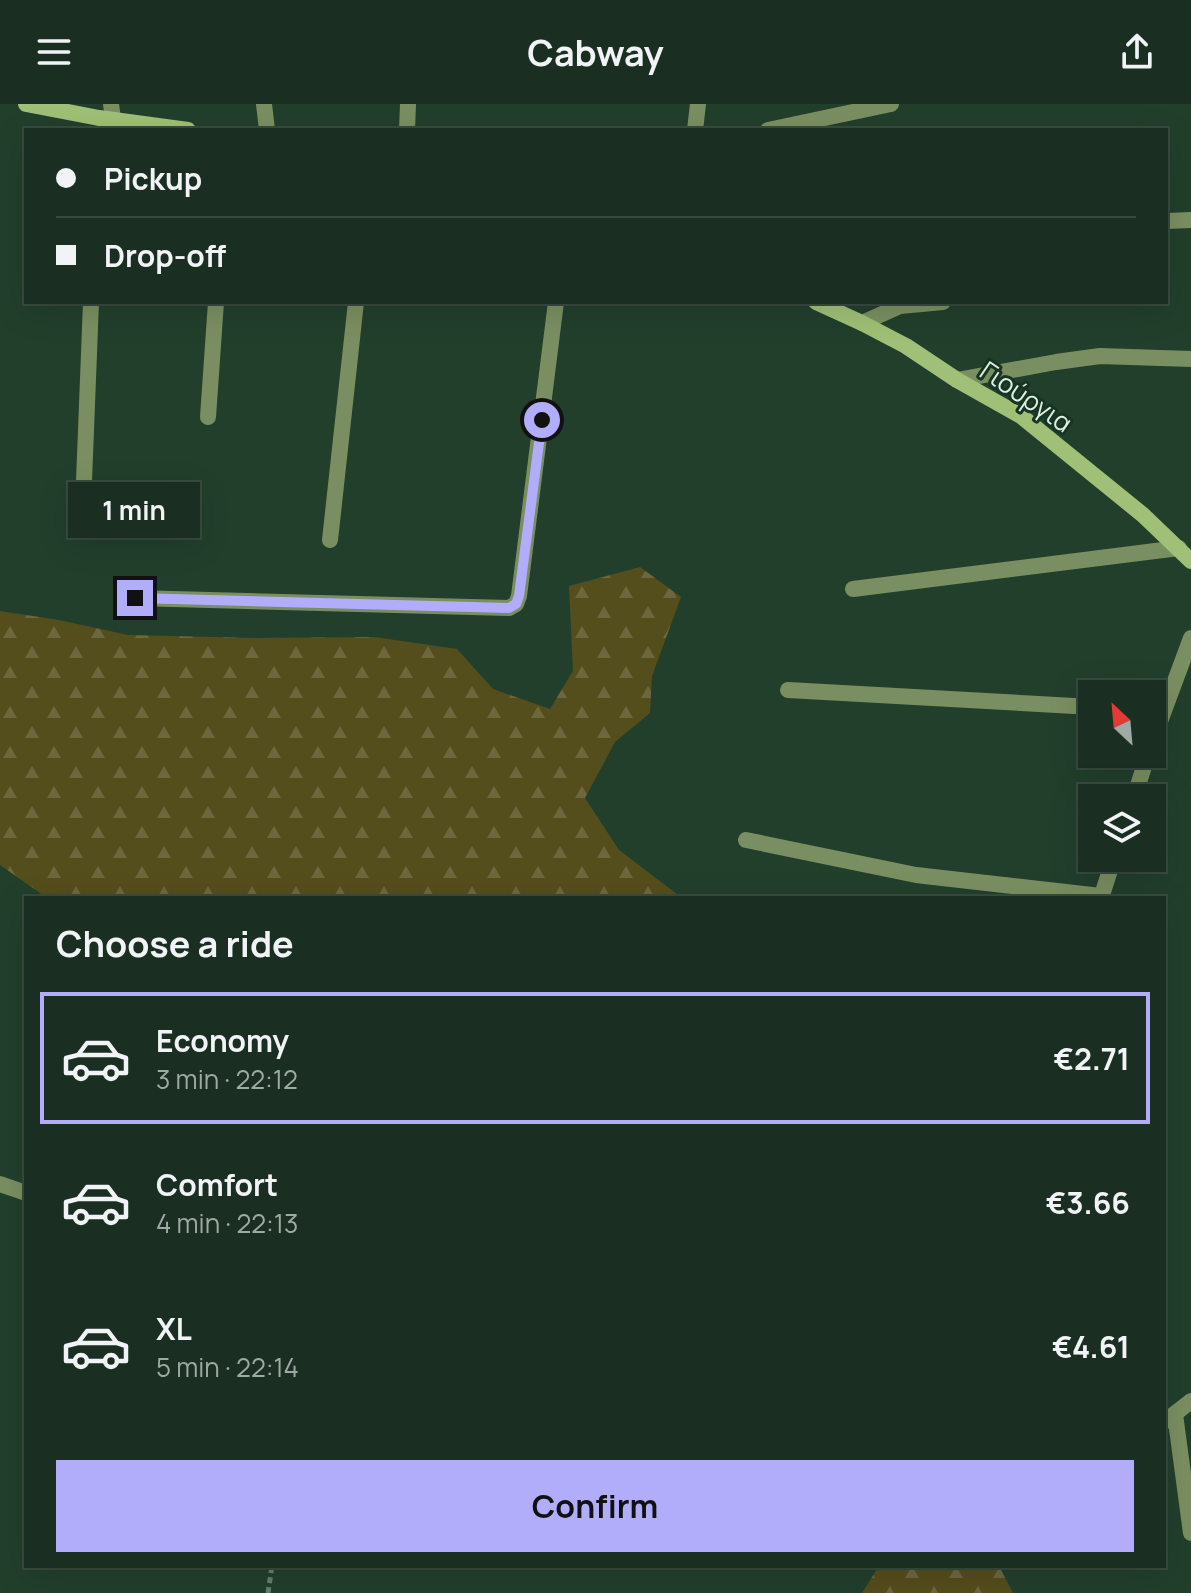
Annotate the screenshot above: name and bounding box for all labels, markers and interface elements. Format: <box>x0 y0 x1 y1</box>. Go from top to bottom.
text: Cabway <box>527 28 664 77</box>
icon: menu <box>32 30 76 74</box>
icon: share <box>1115 30 1159 74</box>
text: Pickup <box>104 158 202 199</box>
text: Drop-off <box>104 235 226 276</box>
street label: Γιούργια <box>973 352 1080 440</box>
route start <box>524 402 560 438</box>
callout: 1 min <box>69 482 201 538</box>
text: 1 min <box>102 492 166 528</box>
route end <box>117 580 153 616</box>
north arrow <box>1078 680 1166 768</box>
map controls <box>1078 680 1166 872</box>
button: layers <box>1078 784 1166 872</box>
text: Choose a ride <box>56 919 294 968</box>
text: Economy <box>156 1020 289 1061</box>
icon: car <box>60 1022 132 1094</box>
text: €2.71 <box>1053 1038 1130 1079</box>
text: 3 min · 22:12 <box>156 1061 298 1097</box>
text: Comfort <box>156 1164 278 1205</box>
icon: car <box>60 1166 132 1238</box>
text: €3.66 <box>1046 1182 1130 1223</box>
text: 4 min · 22:13 <box>156 1205 298 1241</box>
text: XL <box>156 1308 192 1349</box>
icon: car <box>60 1310 132 1382</box>
text: €4.61 <box>1052 1326 1130 1367</box>
text: 5 min · 22:14 <box>156 1349 299 1385</box>
button: Confirm <box>56 1460 1134 1552</box>

